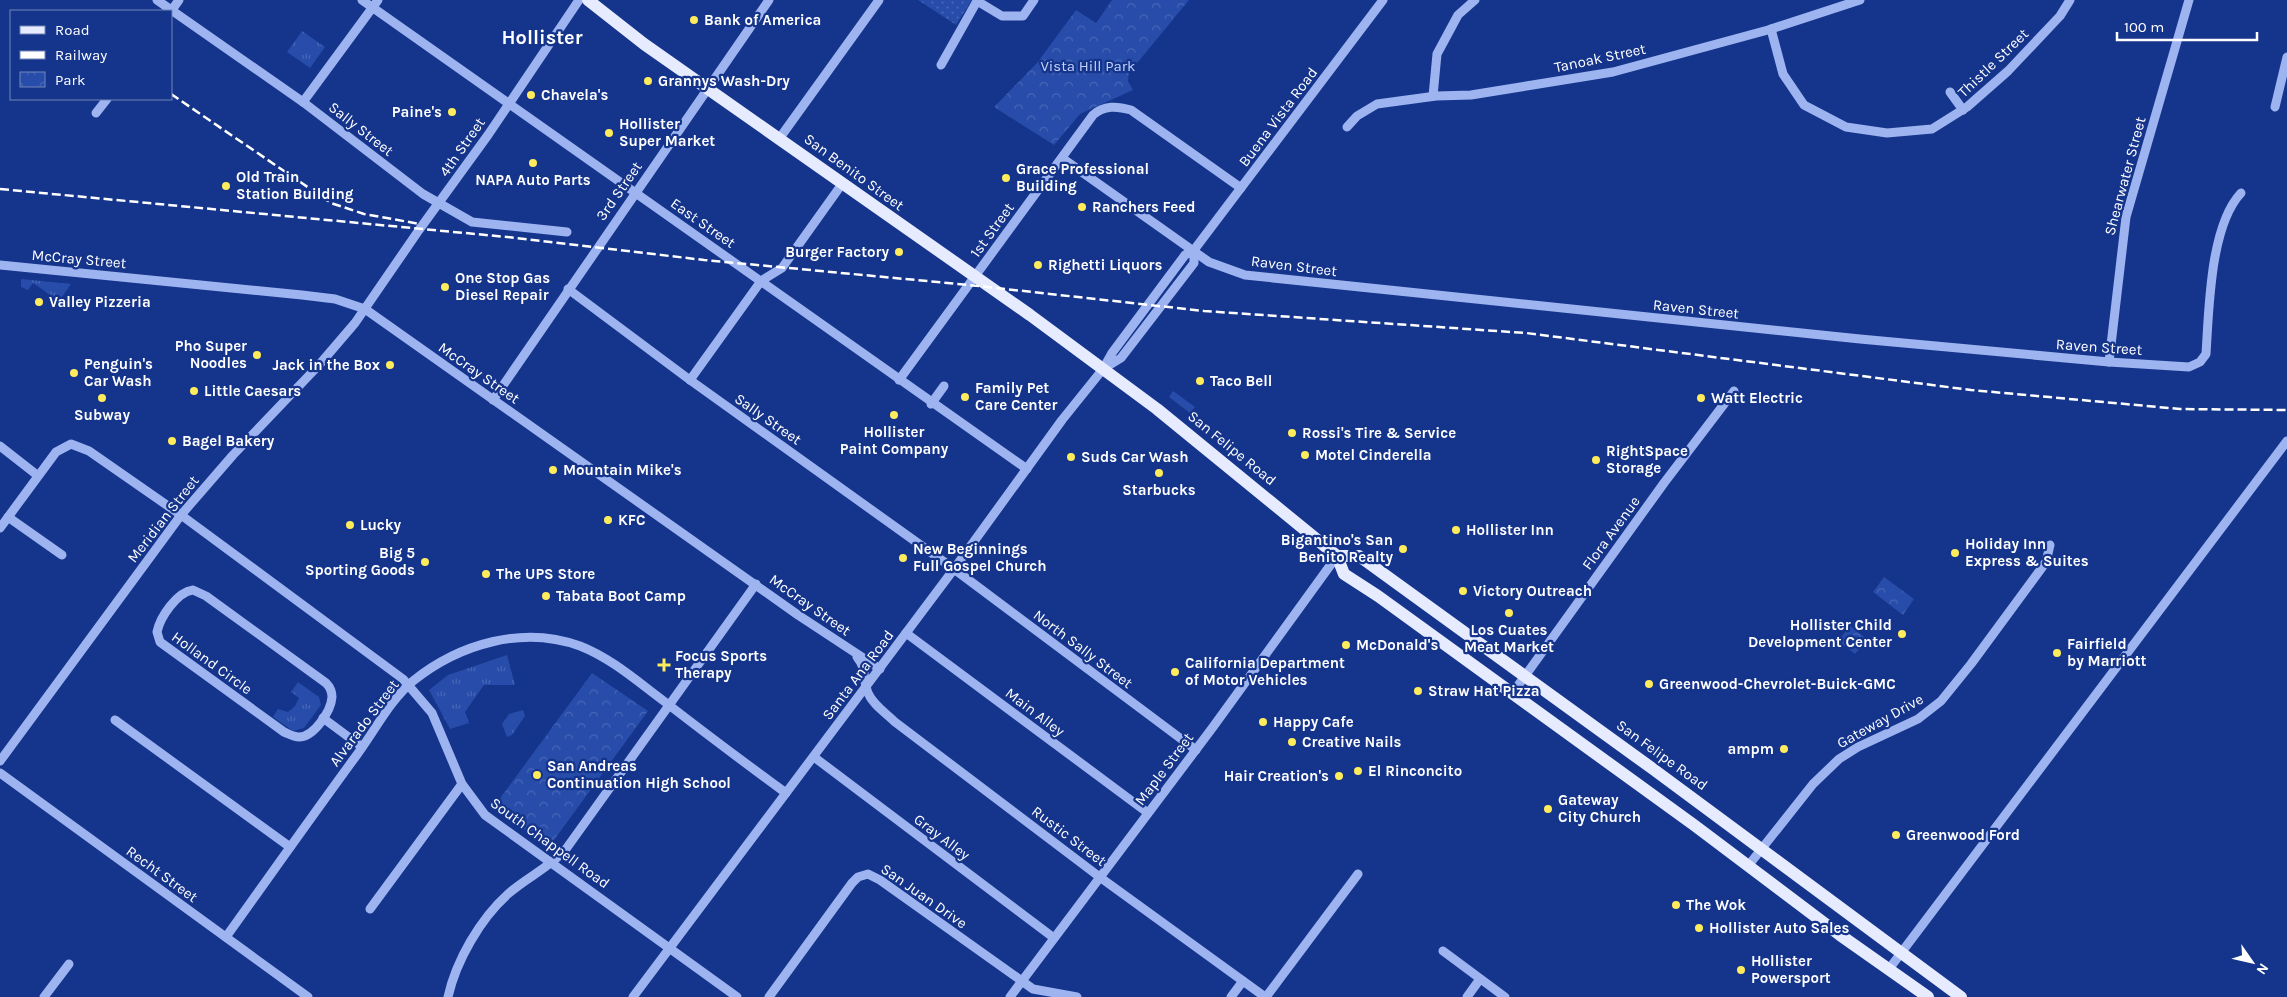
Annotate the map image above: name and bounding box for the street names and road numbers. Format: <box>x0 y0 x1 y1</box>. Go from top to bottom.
street label: Thistle Street <box>1954 25 2032 101</box>
street label: Tanoak Street <box>1553 39 1648 76</box>
street label: Buena Vista Road <box>1235 64 1321 170</box>
street label: Sally Street <box>325 98 397 160</box>
street label: 4th Street <box>435 114 489 180</box>
street label: Shearwater Street <box>2101 114 2150 237</box>
street label: San Benito Street <box>801 130 908 214</box>
street label: 3rd Street <box>592 158 646 224</box>
street label: East Street <box>667 194 739 252</box>
street label: 1st Street <box>966 199 1018 261</box>
street label: McCray Street <box>31 246 127 272</box>
street label: Raven Street <box>1250 252 1338 280</box>
street label: Raven Street <box>1652 296 1740 323</box>
street label: Raven Street <box>2055 335 2143 359</box>
street label: McCray Street <box>435 338 523 408</box>
street label: Sally Street <box>731 389 805 449</box>
street label: San Felipe Road <box>1184 407 1280 489</box>
street label: Meridian Street <box>123 472 203 566</box>
street label: Flora Avenue <box>1578 493 1644 573</box>
street label: McCray Street <box>766 570 854 640</box>
street label: North Sally Street <box>1030 606 1136 692</box>
street label: Santa Ana Road <box>818 627 898 723</box>
street label: Holland Circle <box>168 628 256 698</box>
street label: Alvarado Street <box>325 676 403 770</box>
street label: Main Alley <box>1002 684 1068 740</box>
street label: Gateway Drive <box>1834 690 1926 752</box>
street label: San Felipe Road <box>1613 716 1711 794</box>
street label: Maple Street <box>1131 729 1197 809</box>
street label: South Chappell Road <box>487 794 613 892</box>
street label: Rustic Street <box>1028 802 1110 870</box>
street label: Gray Alley <box>910 810 974 864</box>
street label: Recht Street <box>123 842 202 906</box>
street label: San Juan Drive <box>877 860 971 932</box>

